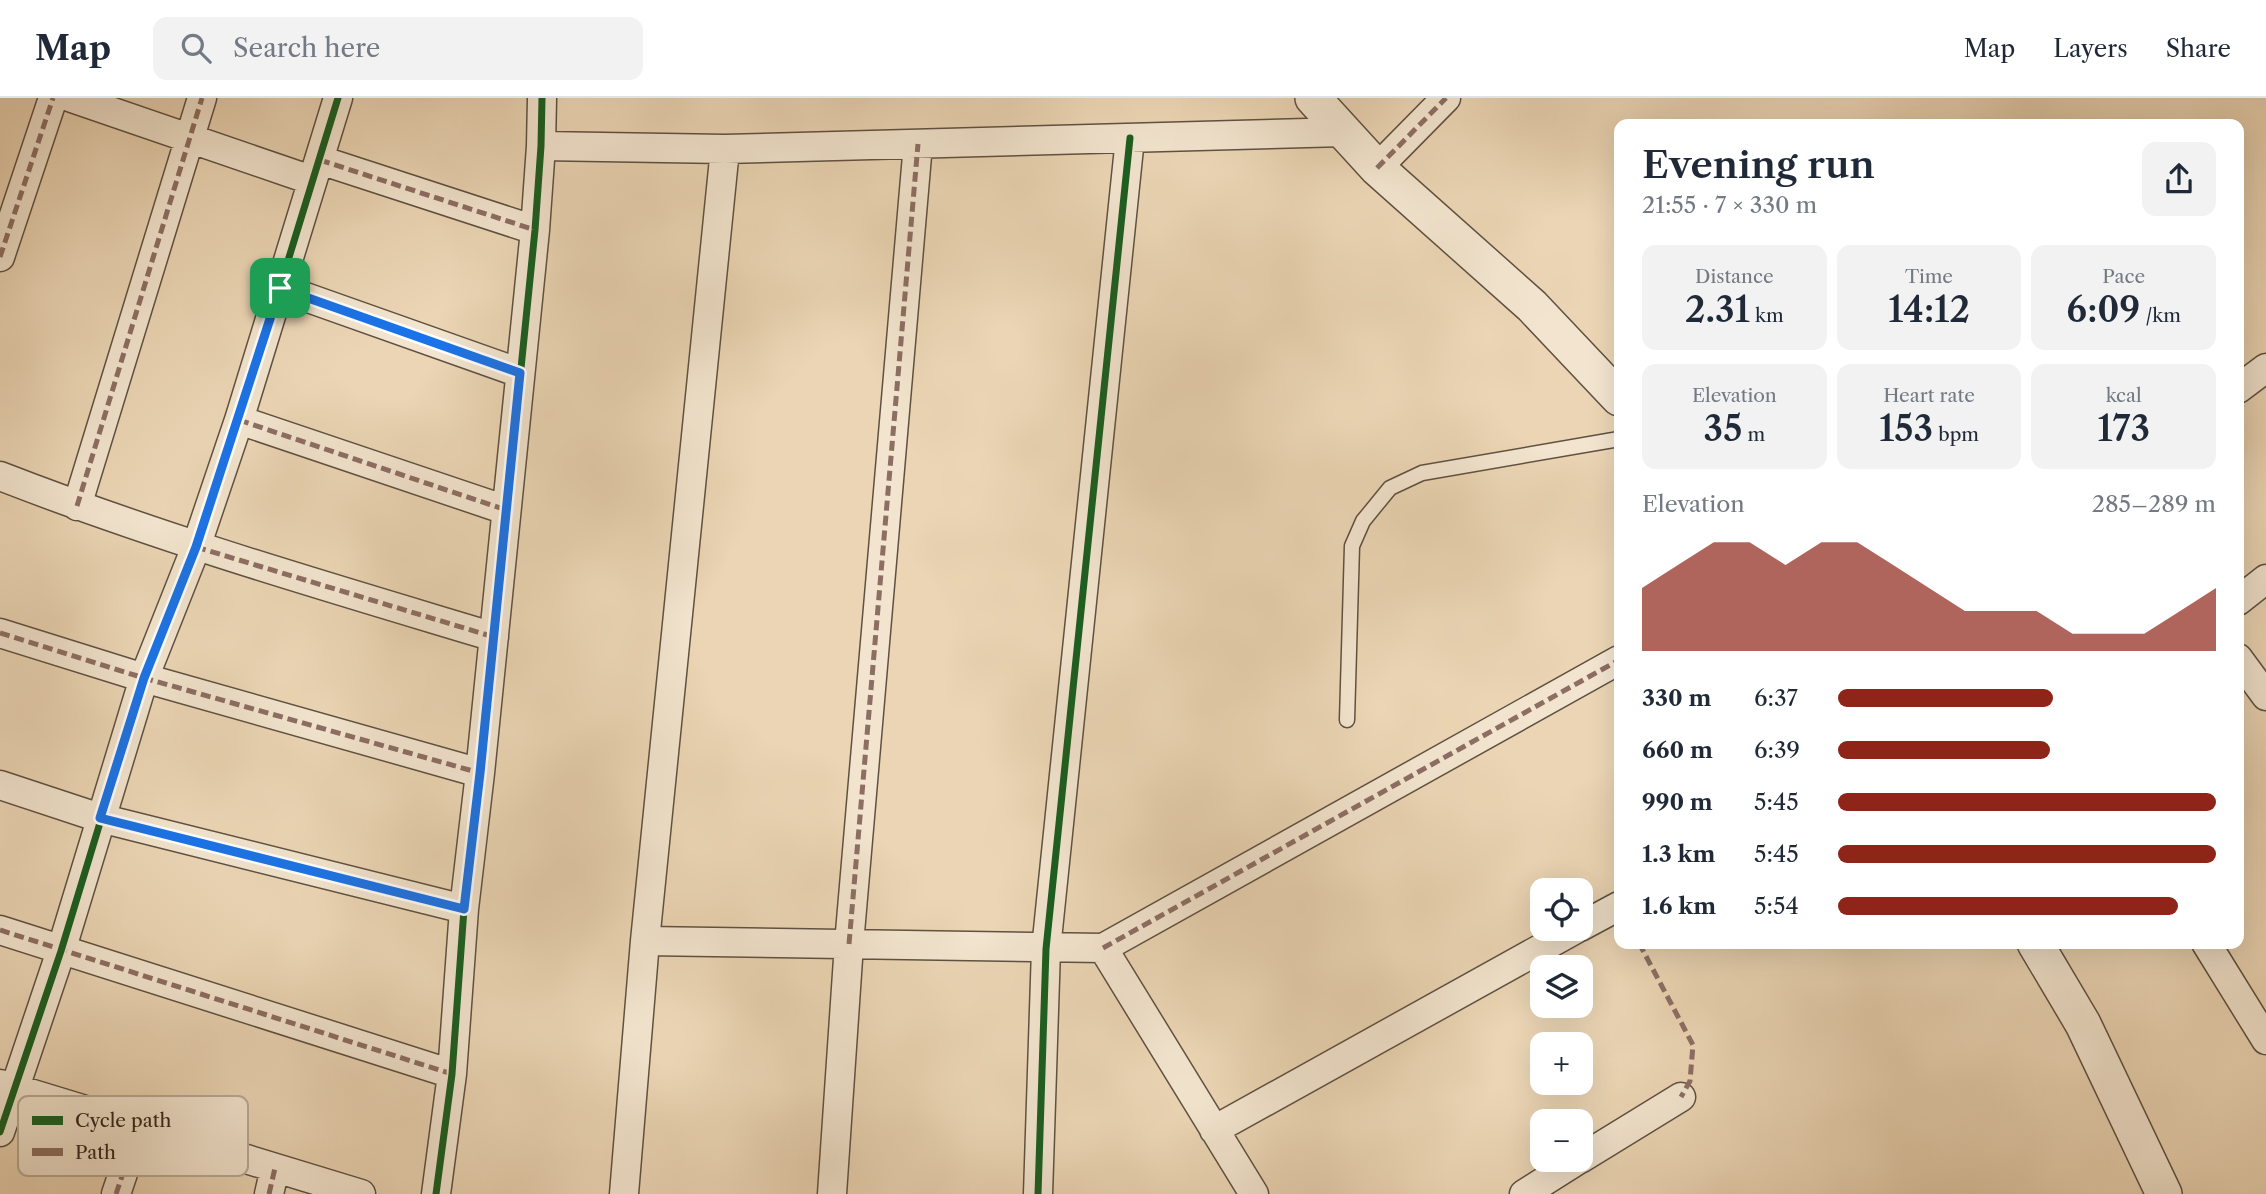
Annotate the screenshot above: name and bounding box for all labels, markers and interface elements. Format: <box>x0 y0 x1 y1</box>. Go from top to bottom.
search box <box>153 17 643 80</box>
text: Map <box>35 28 111 69</box>
icon: search <box>177 29 215 67</box>
text: Search here <box>233 32 380 64</box>
text: Map <box>1964 34 2015 63</box>
text: Layers <box>2053 34 2128 63</box>
text: Share <box>2166 34 2231 63</box>
text: Evening run <box>1642 141 1875 188</box>
button: share <box>2142 142 2216 216</box>
text: 21:55 · 7 × 330 m <box>1642 191 1817 219</box>
pin <box>250 258 310 318</box>
text: Distance <box>1695 265 1774 288</box>
text: Time <box>1905 265 1953 288</box>
text: Pace <box>2102 265 2145 288</box>
icon: arrive <box>261 269 299 307</box>
text: 2.31 <box>1685 288 1750 331</box>
text: 14:12 <box>1888 288 1970 331</box>
text: 6:09 <box>2066 288 2140 331</box>
text: km <box>1750 304 1784 327</box>
text: /km <box>2140 304 2181 327</box>
text: Elevation <box>1692 384 1777 407</box>
text: Heart rate <box>1883 384 1975 407</box>
text: kcal <box>2106 384 2142 407</box>
text: 35 <box>1704 407 1742 450</box>
text: 153 <box>1879 407 1933 450</box>
text: 173 <box>2097 407 2150 450</box>
text: m <box>1742 423 1765 446</box>
text: bpm <box>1933 423 1979 446</box>
text: Elevation <box>1642 490 1745 518</box>
text: 285–289 m <box>2092 490 2216 518</box>
text: 330 m <box>1642 684 1711 712</box>
text: 6:37 <box>1754 684 1798 712</box>
text: 660 m <box>1642 736 1713 764</box>
text: 6:39 <box>1754 736 1800 764</box>
text: 990 m <box>1642 788 1713 816</box>
text: 5:45 <box>1754 788 1799 816</box>
text: 1.3 km <box>1642 840 1716 868</box>
text: 5:45 <box>1754 840 1799 868</box>
map controls <box>1530 878 1593 1172</box>
button: locate <box>1530 878 1593 941</box>
text: 1.6 km <box>1642 892 1716 920</box>
text: 5:54 <box>1754 892 1799 920</box>
button: layers <box>1530 955 1593 1018</box>
button: + <box>1530 1032 1593 1095</box>
legend <box>18 1096 248 1176</box>
text: Cycle path <box>75 1109 171 1132</box>
button: − <box>1530 1109 1593 1172</box>
text: Path <box>75 1141 116 1164</box>

